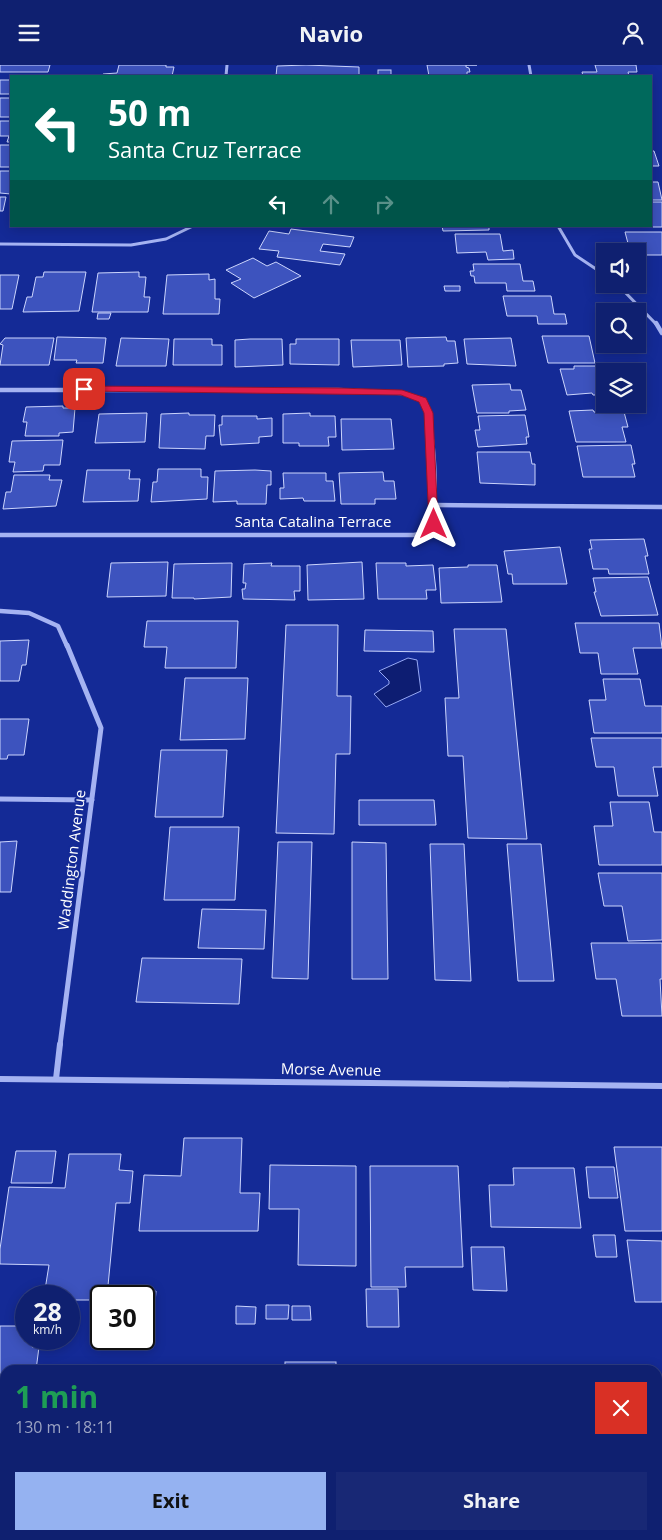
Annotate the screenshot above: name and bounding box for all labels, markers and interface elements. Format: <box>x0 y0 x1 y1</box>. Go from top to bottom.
text: Navio <box>299 18 363 48</box>
icon: menu <box>15 19 43 47</box>
icon: person <box>619 19 647 47</box>
text: 50 m <box>108 89 191 136</box>
icon: left <box>25 95 90 160</box>
text: Santa Cruz Terrace <box>108 134 302 164</box>
icon: left <box>264 190 292 218</box>
icon: ahead <box>317 190 345 218</box>
icon: right <box>370 190 398 218</box>
map controls <box>596 243 646 413</box>
button: sound <box>596 243 646 293</box>
button: search <box>596 303 646 353</box>
button: layers <box>596 363 646 413</box>
pin <box>63 368 105 410</box>
icon: arrive <box>70 375 98 403</box>
position arrow <box>407 497 459 549</box>
street label: Santa Catalina Terrace <box>235 511 391 531</box>
street label: Waddington Avenue <box>52 789 90 931</box>
street label: Morse Avenue <box>281 1058 381 1080</box>
speed limit sign: 30 <box>90 1285 155 1350</box>
text: 28 <box>33 1294 62 1328</box>
text: km/h <box>33 1321 62 1338</box>
text: 1 min <box>15 1376 98 1417</box>
button: close <box>595 1382 647 1434</box>
text: 130 m · 18:11 <box>15 1416 115 1438</box>
button: Exit <box>15 1472 326 1530</box>
button: Share <box>336 1472 647 1530</box>

